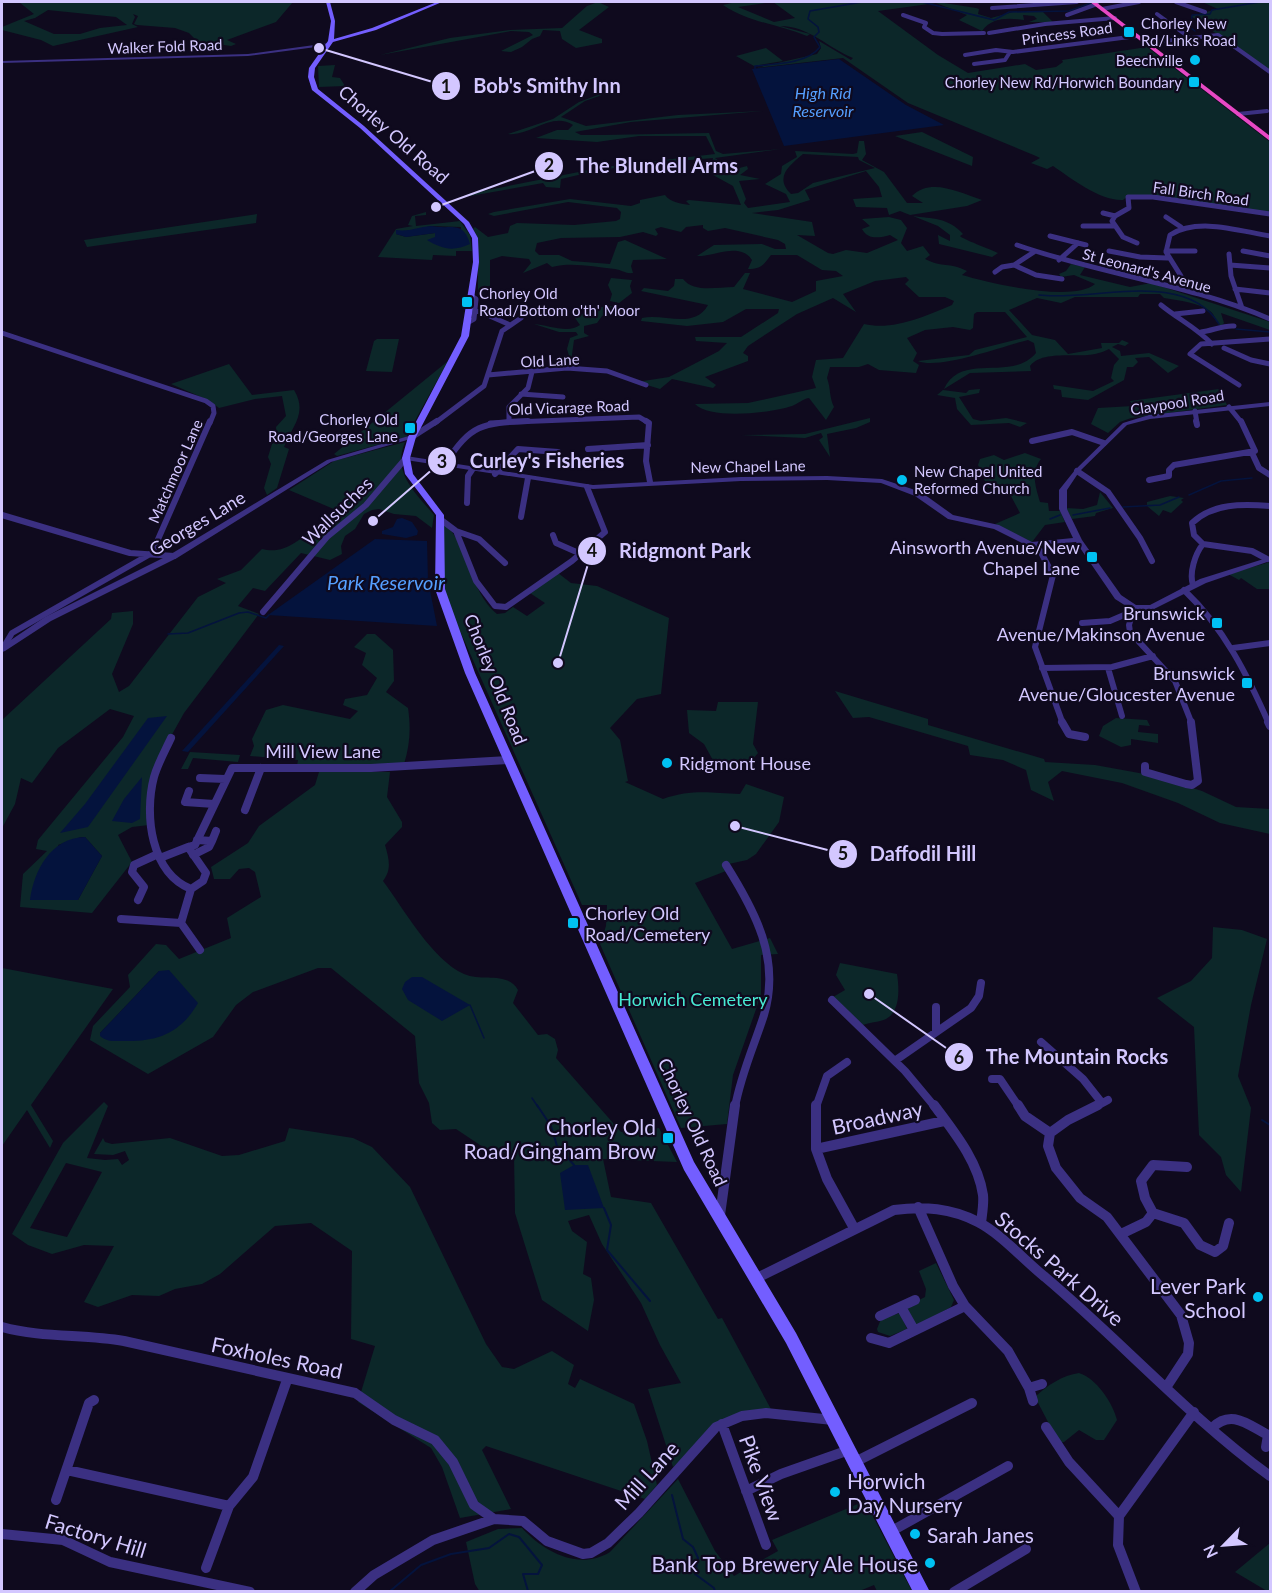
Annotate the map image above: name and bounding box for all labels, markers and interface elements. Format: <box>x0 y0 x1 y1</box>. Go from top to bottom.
place label: Chorley New Rd/Links Road <box>1141 14 1236 49</box>
street label: Princess Road <box>1021 18 1113 48</box>
marker: Chorley New Rd/Links Road <box>1122 25 1136 39</box>
street label: Walker Fold Road <box>107 35 223 57</box>
place label: Beechville <box>1116 51 1183 69</box>
marker: Beechville <box>1188 53 1202 67</box>
callout: Bob's Smithy Inn <box>431 67 633 105</box>
text: Bob's Smithy Inn <box>473 73 621 97</box>
place label: Chorley New Rd/Horwich Boundary <box>945 73 1182 91</box>
text: 1 <box>441 75 451 97</box>
marker: Chorley New Rd/Horwich Boundary <box>1187 75 1201 89</box>
street label: Chorley Old Road <box>334 80 454 188</box>
water label: High Rid Reservoir <box>793 83 854 120</box>
callout: The Blundell Arms <box>534 147 751 185</box>
text: The Blundell Arms <box>576 153 738 177</box>
text: 2 <box>544 154 554 176</box>
street label: Fall Birch Road <box>1152 177 1250 209</box>
street label: St Leonard's Avenue <box>1081 244 1213 296</box>
place label: Chorley Old Road/Bottom o'th' Moor <box>479 284 640 319</box>
marker: Chorley Old Road/Bottom o'th' Moor <box>460 295 474 309</box>
street label: Old Lane <box>520 349 580 371</box>
street label: Claypool Road <box>1129 386 1225 418</box>
street label: Old Vicarage Road <box>508 396 630 418</box>
place label: Chorley Old Road/Georges Lane <box>268 410 398 445</box>
street label: Matchmoor Lane <box>144 416 206 526</box>
marker: Chorley Old Road/Georges Lane <box>403 421 417 435</box>
callout: Curley's Fisheries <box>427 442 636 480</box>
text: Curley's Fisheries <box>470 448 624 472</box>
text: 3 <box>437 450 447 472</box>
street label: New Chapel Lane <box>690 456 806 476</box>
place label: New Chapel United Reformed Church <box>914 462 1042 497</box>
street label: Wallsuches <box>297 472 377 550</box>
marker: New Chapel United Reformed Church <box>895 473 909 487</box>
street label: Georges Lane <box>145 486 249 560</box>
callout: Ridgmont Park <box>577 532 763 570</box>
place label: Ainsworth Avenue/New Chapel Lane <box>890 536 1080 579</box>
text: Ridgmont Park <box>619 538 751 562</box>
text: 4 <box>587 539 597 561</box>
marker: Ainsworth Avenue/New Chapel Lane <box>1085 550 1099 564</box>
water label: Park Reservoir <box>327 570 446 594</box>
place label: Brunswick Avenue/Makinson Avenue <box>997 602 1206 645</box>
street label: Chorley Old Road <box>460 610 532 748</box>
marker: Brunswick Avenue/Makinson Avenue <box>1210 616 1224 630</box>
place label: Brunswick Avenue/Gloucester Avenue <box>1018 662 1236 705</box>
marker: Brunswick Avenue/Gloucester Avenue <box>1240 676 1254 690</box>
street label: Mill View Lane <box>265 740 381 762</box>
place label: Ridgmont House <box>679 752 811 774</box>
marker: Ridgmont House <box>660 756 674 770</box>
callout: Daffodil Hill <box>828 835 988 873</box>
text: Daffodil Hill <box>870 841 976 865</box>
text: 5 <box>838 842 848 864</box>
place label: Chorley Old Road/Cemetery <box>585 902 711 945</box>
marker: Chorley Old Road/Cemetery <box>566 916 580 930</box>
park label: Horwich Cemetery <box>618 988 768 1010</box>
callout: The Mountain Rocks <box>944 1038 1181 1076</box>
text: The Mountain Rocks <box>986 1044 1169 1068</box>
text: 6 <box>954 1046 964 1068</box>
street label: Chorley Old Road <box>654 1054 732 1190</box>
street label: Broadway <box>829 1095 925 1139</box>
place label: Chorley Old Road/Gingham Brow <box>464 1114 656 1163</box>
marker: Chorley Old Road/Gingham Brow <box>661 1131 675 1145</box>
street label: Stocks Park Drive <box>991 1205 1129 1331</box>
place label: Lever Park School <box>1150 1273 1246 1322</box>
marker: Lever Park School <box>1251 1290 1265 1304</box>
street label: Foxholes Road <box>209 1331 345 1383</box>
street label: Pike View <box>735 1431 789 1525</box>
street label: Mill Lane <box>609 1436 683 1514</box>
place label: Horwich Day Nursery <box>847 1468 963 1517</box>
marker: Horwich Day Nursery <box>828 1485 842 1499</box>
street label: Factory Hill <box>42 1508 150 1562</box>
north arrow <box>1194 1515 1254 1575</box>
place label: Sarah Janes <box>927 1522 1034 1547</box>
marker: Sarah Janes <box>908 1527 922 1541</box>
text: N <box>1199 1542 1221 1561</box>
place label: Bank Top Brewery Ale House <box>651 1551 918 1576</box>
marker: Bank Top Brewery Ale House <box>923 1556 937 1570</box>

